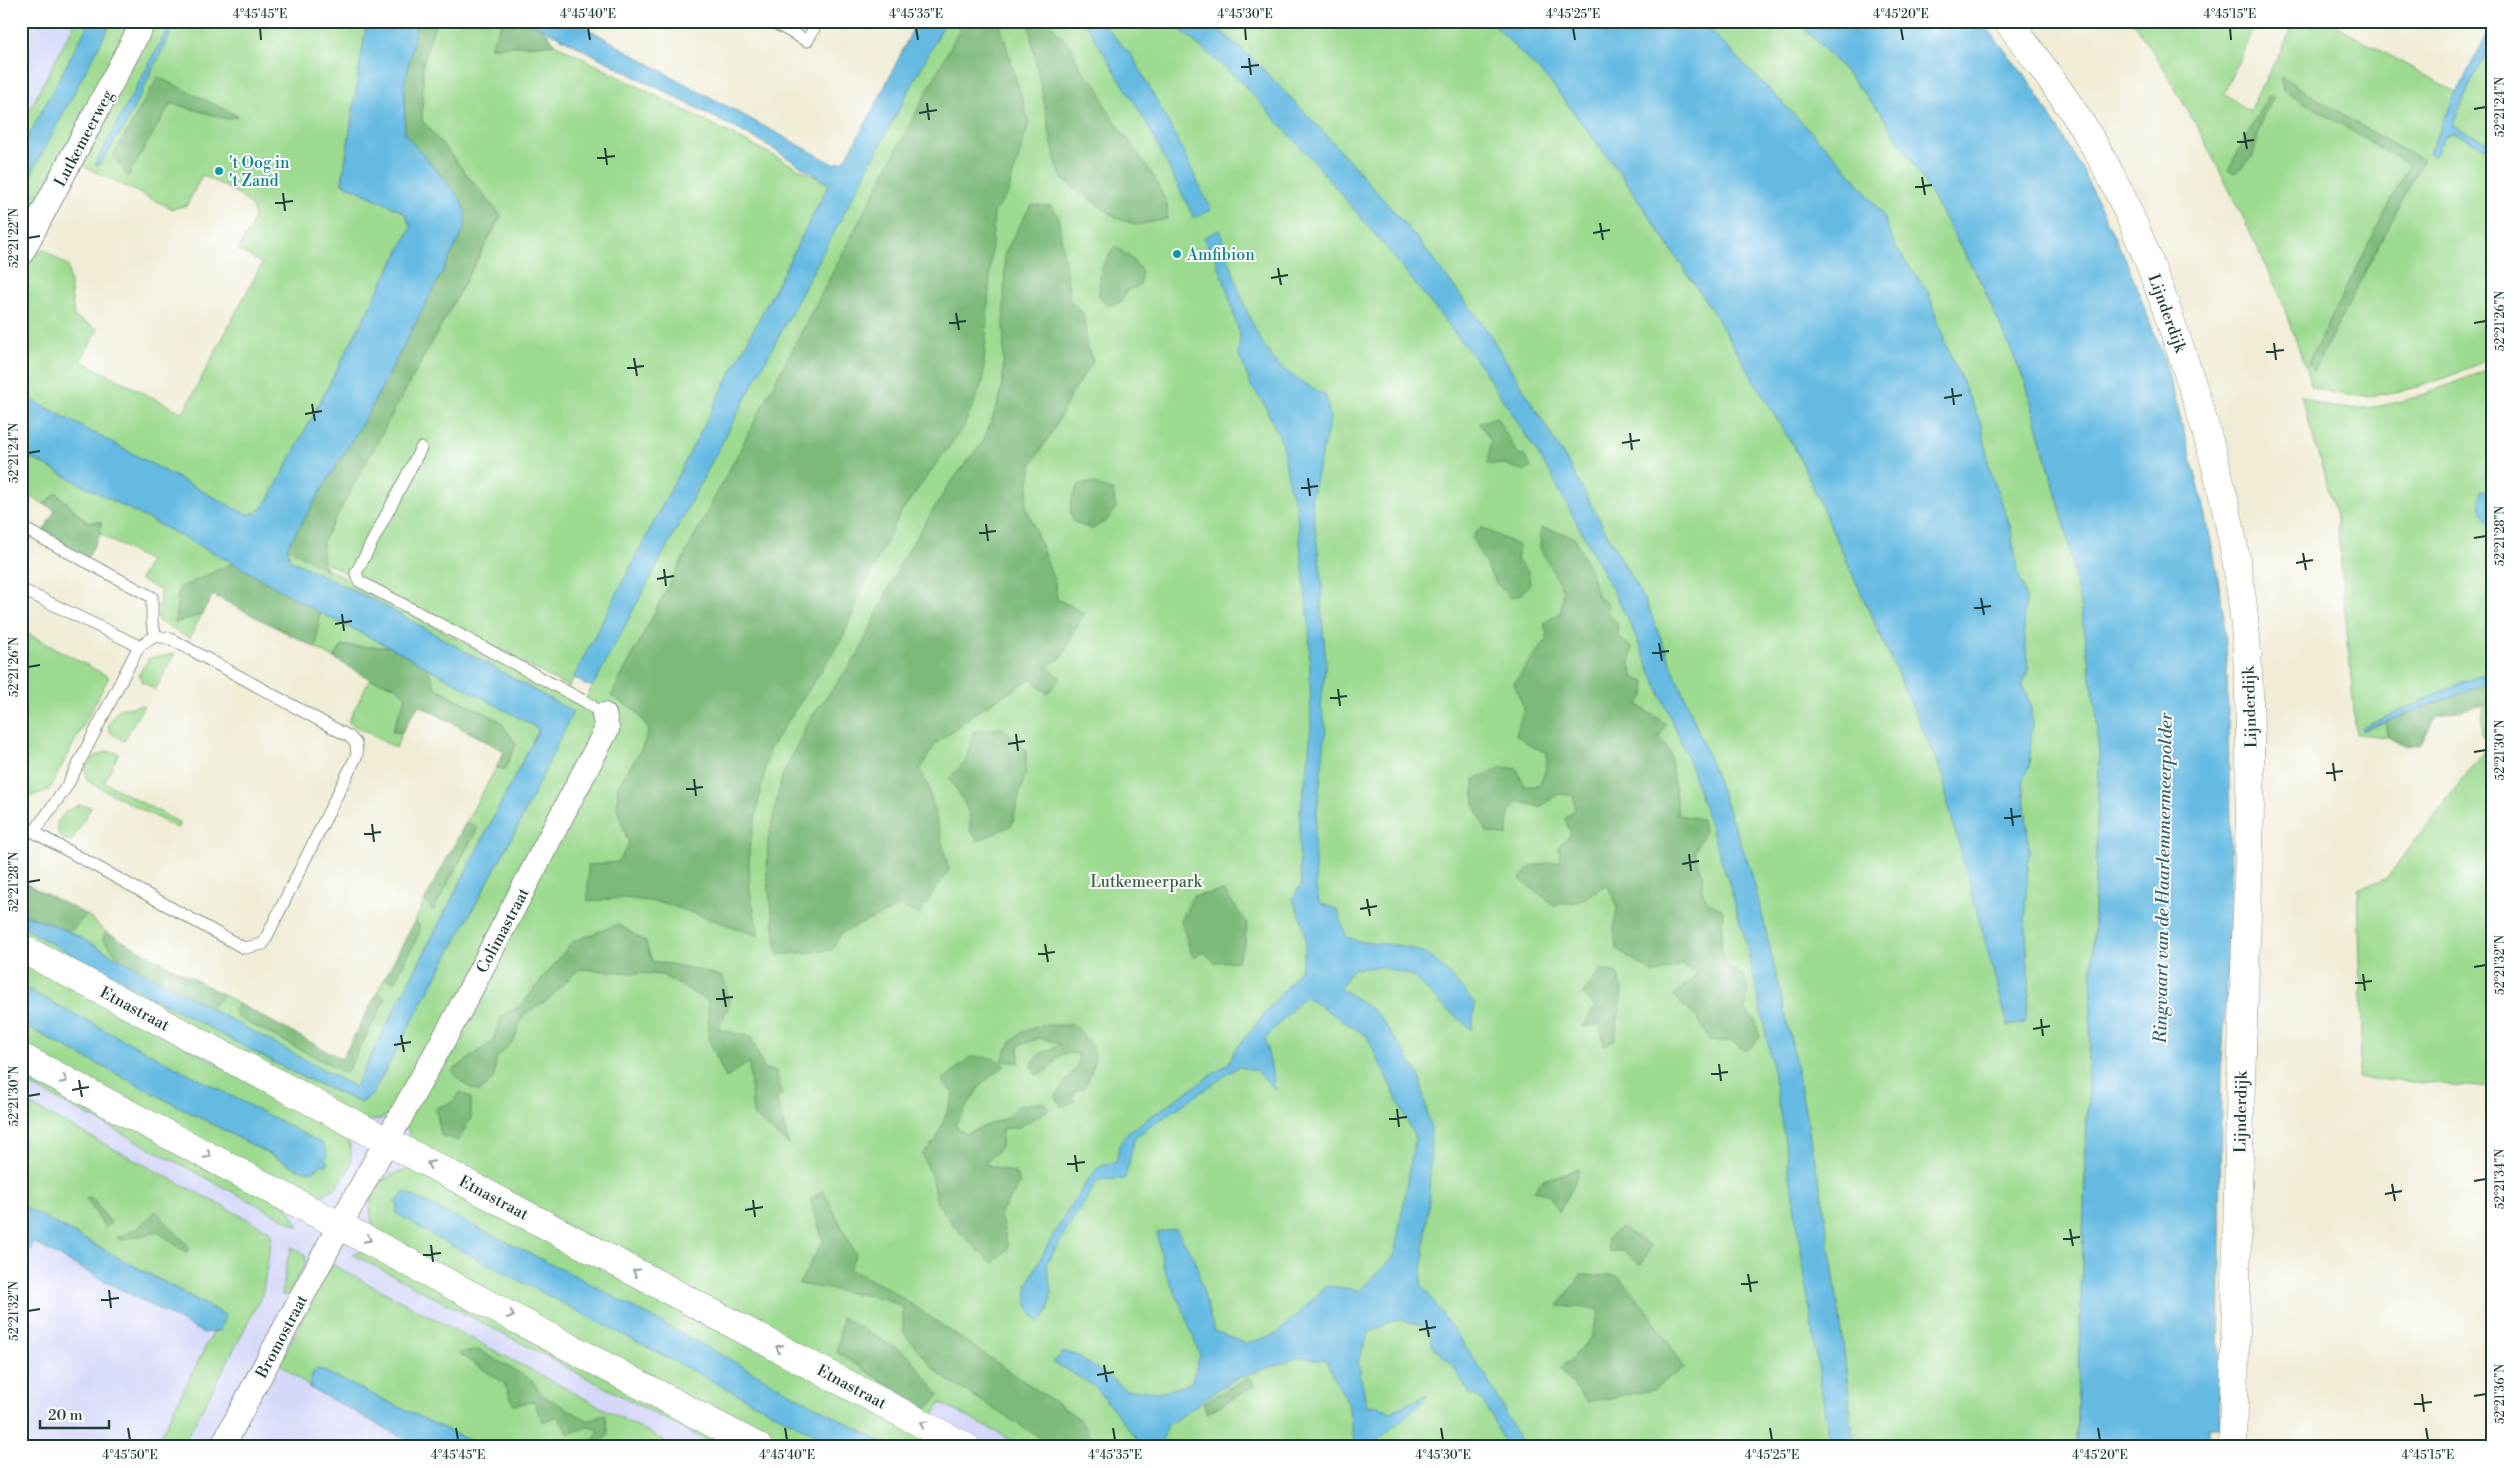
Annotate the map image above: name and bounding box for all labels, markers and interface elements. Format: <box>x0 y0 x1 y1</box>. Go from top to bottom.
text: 4°45'45"E <box>233 7 287 22</box>
text: 4°45'40"E <box>560 7 616 22</box>
text: 4°45'35"E <box>889 7 943 22</box>
text: 4°45'30"E <box>1217 7 1273 22</box>
text: 4°45'25"E <box>1546 7 1600 22</box>
text: 4°45'20"E <box>1873 7 1929 22</box>
text: 4°45'15"E <box>2204 7 2256 22</box>
text: 52°21'24"N <box>2493 77 2508 137</box>
street label: Lutkemeerweg <box>50 86 118 190</box>
place label: 't Oog in 't Zand <box>229 153 290 191</box>
marker: 't Oog in 't Zand <box>213 165 225 177</box>
text: 52°21'22"N <box>7 208 22 268</box>
place label: Amfibion <box>1186 245 1255 265</box>
marker: Amfibion <box>1171 248 1183 260</box>
street label: Lijnderdijk <box>2144 271 2191 357</box>
text: 52°21'26"N <box>2493 291 2508 351</box>
text: 52°21'24"N <box>7 423 22 483</box>
text: 52°21'28"N <box>2493 506 2508 566</box>
text: 52°21'26"N <box>7 637 22 697</box>
street label: Lijnderdijk <box>2239 664 2261 748</box>
water label: Ringvaart van de Haarlemmermeerpolder <box>2149 712 2178 1045</box>
text: 52°21'30"N <box>2493 719 2508 780</box>
text: 52°21'28"N <box>7 852 22 912</box>
park label: Lutkemeerpark <box>1090 872 1203 892</box>
street label: Colimastraat <box>472 884 534 976</box>
text: 52°21'32"N <box>2493 935 2508 995</box>
street label: Etnastraat <box>96 982 173 1036</box>
text: 52°21'30"N <box>7 1065 22 1126</box>
street label: Lijnderdijk <box>2230 1069 2252 1153</box>
one-way arrow <box>59 1074 68 1084</box>
one-way arrow <box>203 1149 212 1159</box>
text: 52°21'34"N <box>2493 1149 2508 1209</box>
one-way arrow <box>426 1160 435 1170</box>
street label: Etnastraat <box>455 1171 532 1225</box>
one-way arrow <box>362 1233 371 1243</box>
one-way arrow <box>632 1268 641 1278</box>
text: 52°21'32"N <box>7 1281 22 1341</box>
street label: Bromostraat <box>251 1291 312 1382</box>
one-way arrow <box>506 1309 515 1319</box>
one-way arrow <box>776 1344 785 1354</box>
street label: Etnastraat <box>813 1360 890 1414</box>
text: 52°21'36"N <box>2493 1364 2508 1424</box>
scale bar <box>40 1398 109 1430</box>
text: 20 m <box>48 1406 83 1425</box>
one-way arrow <box>919 1420 928 1430</box>
text: 4°45'50"E <box>102 1448 158 1463</box>
text: 4°45'45"E <box>431 1448 485 1463</box>
text: 4°45'40"E <box>759 1448 815 1463</box>
text: 4°45'35"E <box>1088 1448 1142 1463</box>
text: 4°45'30"E <box>1415 1448 1471 1463</box>
text: 4°45'25"E <box>1745 1448 1799 1463</box>
text: 4°45'20"E <box>2072 1448 2128 1463</box>
text: 4°45'15"E <box>2402 1448 2454 1463</box>

